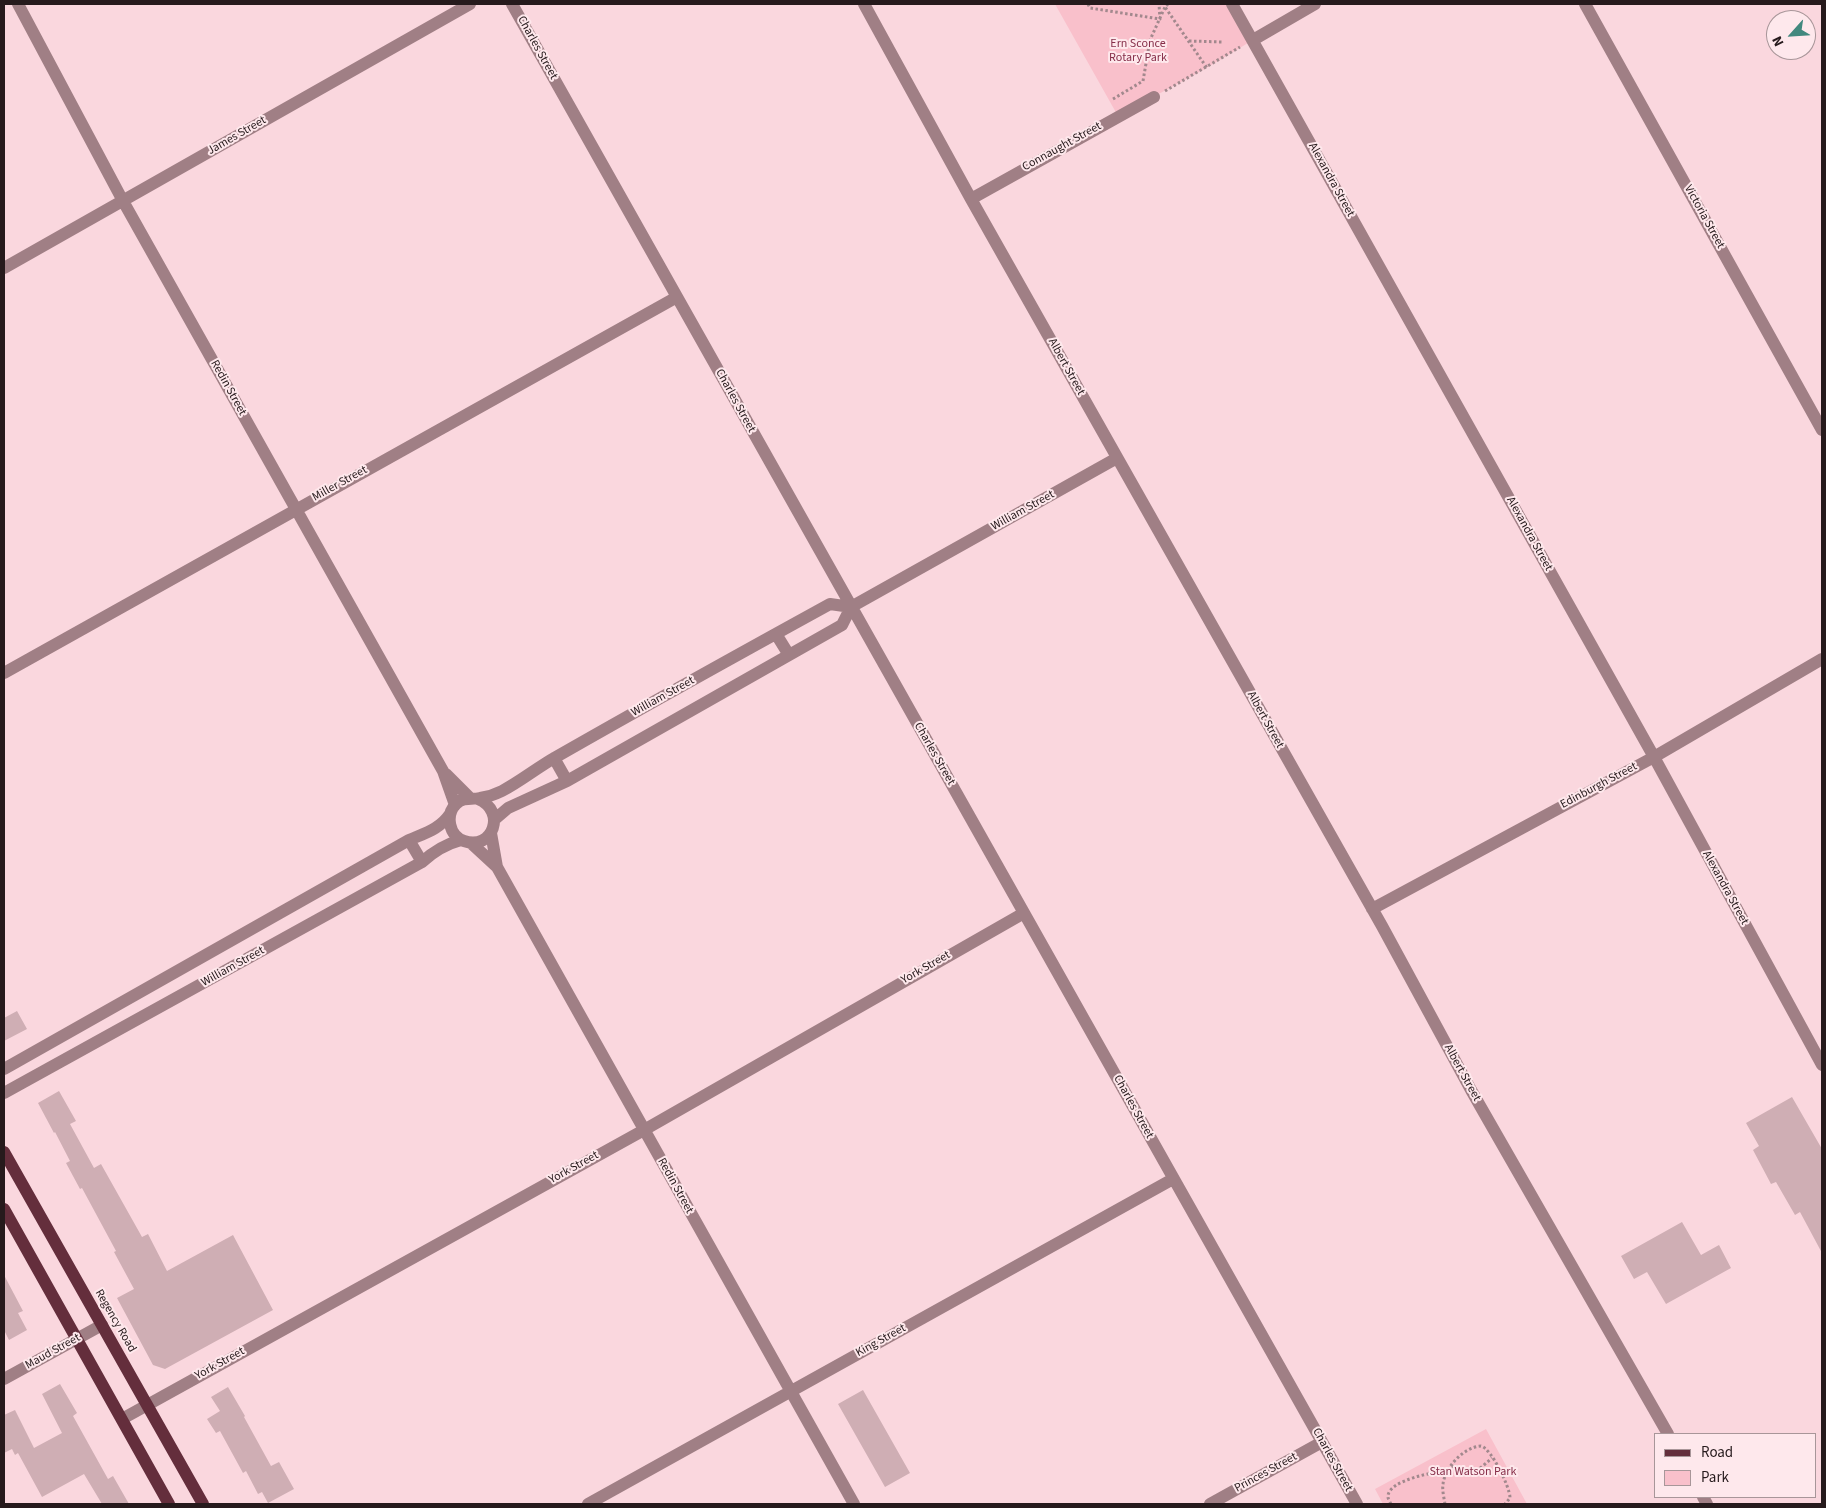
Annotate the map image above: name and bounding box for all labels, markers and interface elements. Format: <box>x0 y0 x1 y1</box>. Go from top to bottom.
north arrow <box>1766 10 1816 60</box>
street label: Charles Street <box>514 14 560 82</box>
text: N <box>1767 33 1789 50</box>
park label: Ern Sconce Rotary Park <box>1109 37 1167 65</box>
street label: James Street <box>205 113 269 159</box>
street label: Connaught Street <box>1020 119 1104 175</box>
street label: Alexandra Street <box>1305 141 1357 219</box>
street label: Victoria Street <box>1681 183 1727 251</box>
street label: Albert Street <box>1044 336 1088 398</box>
street label: Redin Street <box>207 358 249 418</box>
street label: Charles Street <box>712 367 758 435</box>
street label: Miller Street <box>310 463 370 505</box>
street label: William Street <box>989 488 1057 534</box>
street label: Alexandra Street <box>1503 495 1555 573</box>
street label: William Street <box>629 674 697 720</box>
street label: Albert Street <box>1243 689 1287 751</box>
street label: Charles Street <box>910 720 958 788</box>
street label: Edinburgh Street <box>1558 760 1640 812</box>
street label: Alexandra Street <box>1699 849 1751 927</box>
street label: William Street <box>199 944 267 990</box>
street label: York Street <box>899 948 953 988</box>
street label: Albert Street <box>1440 1042 1484 1104</box>
street label: Charles Street <box>1110 1073 1156 1141</box>
street label: York Street <box>547 1149 601 1187</box>
street label: Redin Street <box>654 1156 696 1216</box>
street label: Regency Road <box>91 1287 139 1355</box>
street label: King Street <box>853 1321 909 1361</box>
street label: Maud Street <box>23 1331 83 1373</box>
street label: York Street <box>193 1345 247 1383</box>
street label: Charles Street <box>1309 1426 1355 1494</box>
legend <box>1654 1433 1816 1498</box>
text: Road <box>1701 1442 1733 1463</box>
street label: Princes Street <box>1232 1450 1300 1496</box>
park label: Stan Watson Park <box>1430 1465 1516 1479</box>
text: Park <box>1701 1467 1729 1488</box>

